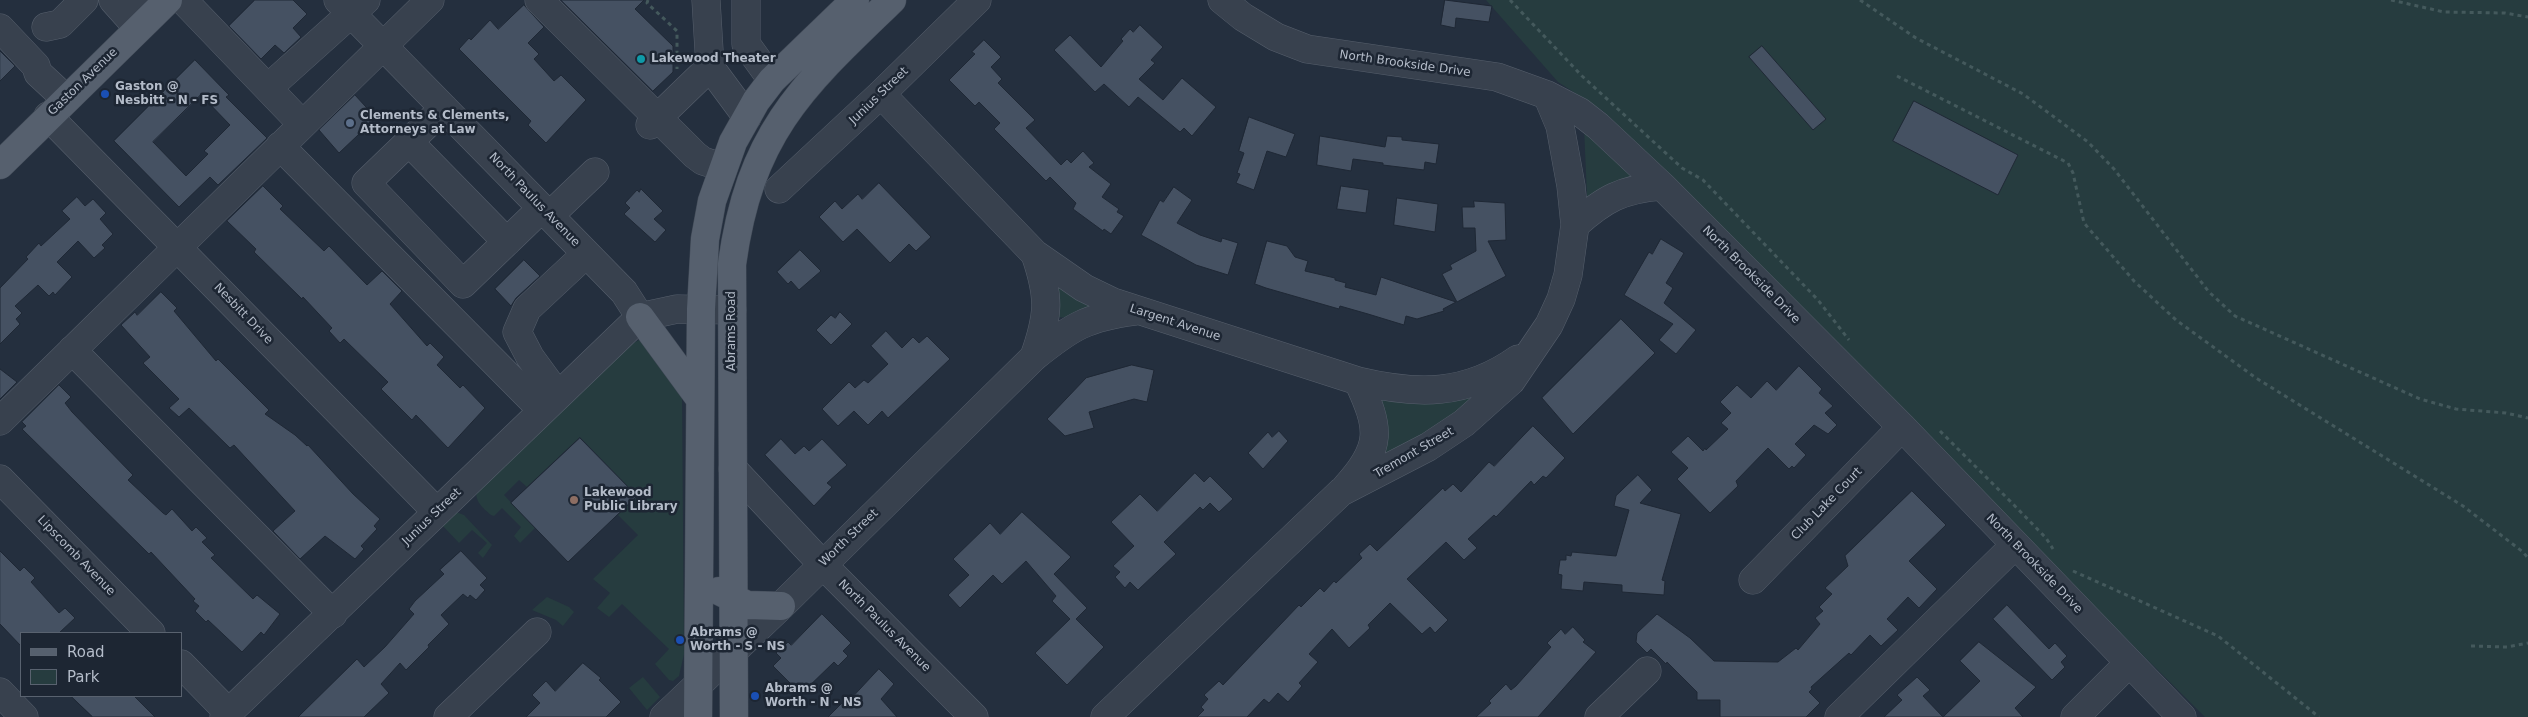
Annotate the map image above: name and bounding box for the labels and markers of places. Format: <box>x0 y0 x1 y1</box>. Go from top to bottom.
place label: Lakewood Theater <box>651 52 776 66</box>
marker: Lakewood Theater <box>635 53 647 65</box>
place label: Gaston @ Nesbitt - N - FS <box>115 80 218 108</box>
marker: Gaston @ Nesbitt - N - FS <box>99 88 111 100</box>
place label: Clements & Clements, Attorneys at Law <box>360 109 510 137</box>
marker: Clements & Clements, Attorneys at Law <box>344 117 356 129</box>
place label: Lakewood Public Library <box>584 486 678 514</box>
marker: Lakewood Public Library <box>568 494 580 506</box>
place label: Abrams @ Worth - S - NS <box>690 626 785 654</box>
marker: Abrams @ Worth - S - NS <box>674 634 686 646</box>
place label: Abrams @ Worth - N - NS <box>765 682 862 710</box>
marker: Abrams @ Worth - N - NS <box>749 690 761 702</box>

